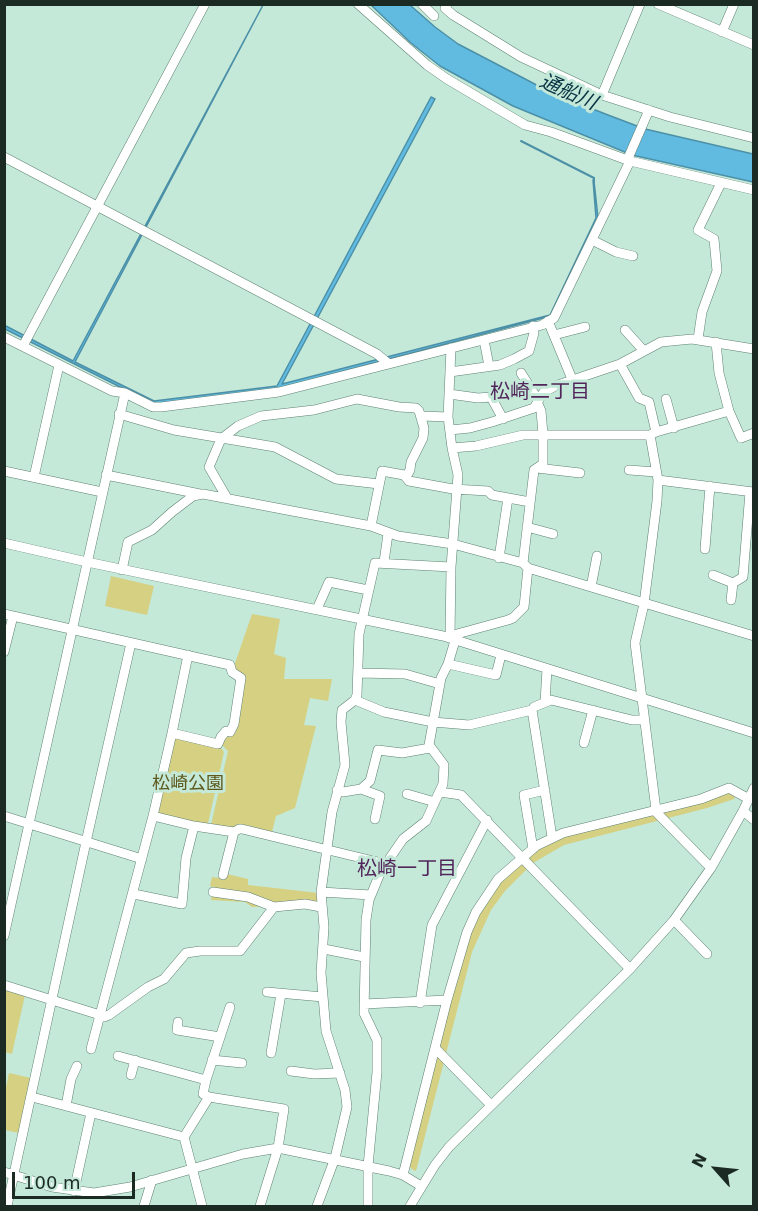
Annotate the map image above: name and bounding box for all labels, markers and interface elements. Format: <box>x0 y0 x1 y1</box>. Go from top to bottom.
water label: 通船川 <box>536 70 600 116</box>
district label: 松崎二丁目 <box>490 381 590 405</box>
park label: 松崎公園 <box>152 773 224 795</box>
district label: 松崎一丁目 <box>357 858 457 882</box>
north arrow <box>686 1139 746 1199</box>
text: N <box>688 1150 711 1171</box>
scale bar <box>15 1160 138 1198</box>
text: 100 m <box>23 1172 81 1193</box>

